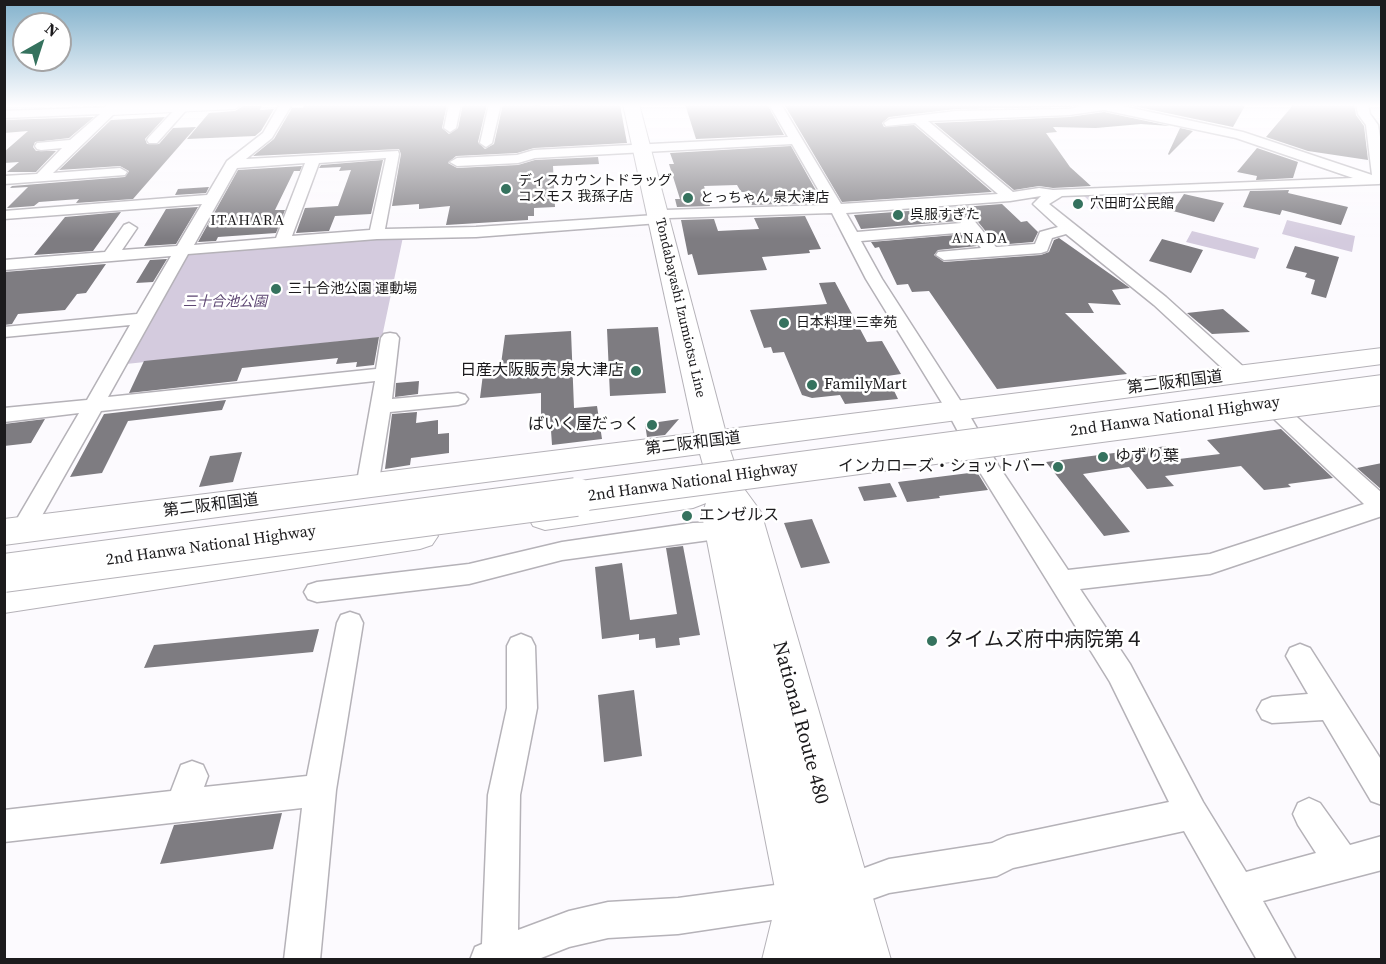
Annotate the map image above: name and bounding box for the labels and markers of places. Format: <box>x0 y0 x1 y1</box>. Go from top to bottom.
place label: ディスカウントドラッグ コスモス 我孫子店 <box>518 173 672 206</box>
marker: ディスカウントドラッグ コスモス 我孫子店 <box>499 182 513 196</box>
place label: とっちゃん 泉大津店 <box>700 190 829 206</box>
marker: とっちゃん 泉大津店 <box>681 191 695 205</box>
place label: 穴田町公民館 <box>1090 196 1174 212</box>
marker: 穴田町公民館 <box>1071 197 1085 211</box>
place label: 呉服すぎた <box>910 207 980 223</box>
marker: 呉服すぎた <box>891 208 905 222</box>
place label: 三十合池公園 運動場 <box>288 281 417 297</box>
marker: 三十合池公園 運動場 <box>269 282 283 296</box>
place label: 日本料理 三幸苑 <box>796 315 897 331</box>
marker: 日本料理 三幸苑 <box>777 316 791 330</box>
place label: 日産大阪販売 泉大津店 <box>460 361 624 381</box>
marker: 日産大阪販売 泉大津店 <box>629 364 643 378</box>
place label: FamilyMart <box>824 375 907 395</box>
marker: FamilyMart <box>805 378 819 392</box>
place label: ばいく屋だっく <box>528 415 640 435</box>
marker: ばいく屋だっく <box>645 418 659 432</box>
place label: ゆずり葉 <box>1115 447 1179 467</box>
marker: ゆずり葉 <box>1096 450 1110 464</box>
place label: インカローズ・ショットバー <box>838 457 1046 477</box>
marker: インカローズ・ショットバー <box>1051 460 1065 474</box>
place label: エンゼルス <box>699 506 779 526</box>
marker: エンゼルス <box>680 509 694 523</box>
place label: タイムズ府中病院第４ <box>944 629 1144 653</box>
marker: タイムズ府中病院第４ <box>925 634 939 648</box>

